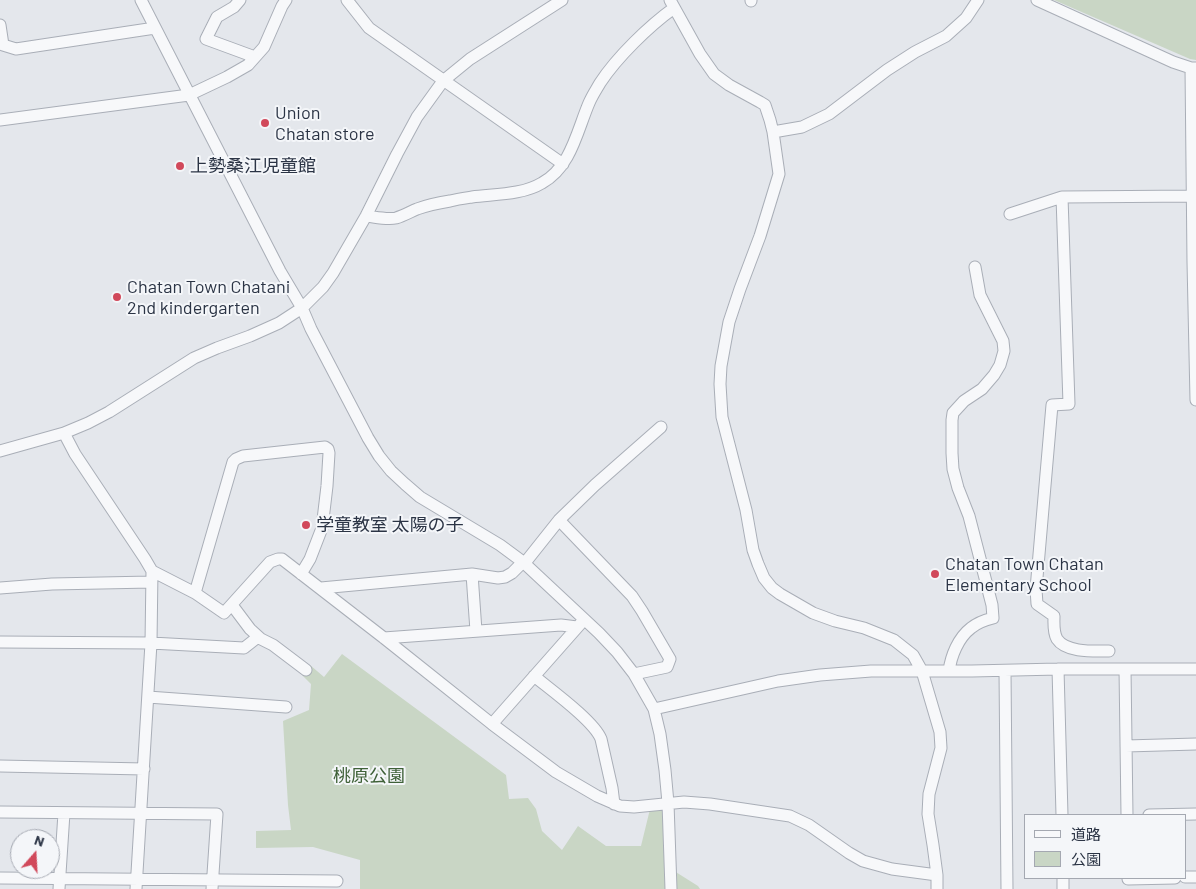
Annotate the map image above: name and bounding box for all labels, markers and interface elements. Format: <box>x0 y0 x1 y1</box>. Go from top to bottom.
place label: Union Chatan store <box>275 102 375 144</box>
marker: Union Chatan store <box>259 117 271 129</box>
place label: 上勢桑江児童館 <box>190 155 316 177</box>
marker: 上勢桑江児童館 <box>174 160 186 172</box>
place label: Chatan Town Chatani 2nd kindergarten <box>127 276 290 318</box>
marker: Chatan Town Chatani 2nd kindergarten <box>111 291 123 303</box>
place label: 学童教室 太陽の子 <box>316 514 464 536</box>
marker: 学童教室 太陽の子 <box>300 519 312 531</box>
place label: Chatan Town Chatan Elementary School <box>945 553 1104 596</box>
marker: Chatan Town Chatan Elementary School <box>929 568 941 580</box>
park label: 桃原公園 <box>333 765 405 787</box>
legend <box>1024 814 1186 879</box>
text: 道路 <box>1071 825 1101 843</box>
north arrow <box>10 829 60 879</box>
text: N <box>33 831 47 850</box>
text: 公園 <box>1071 850 1101 868</box>

